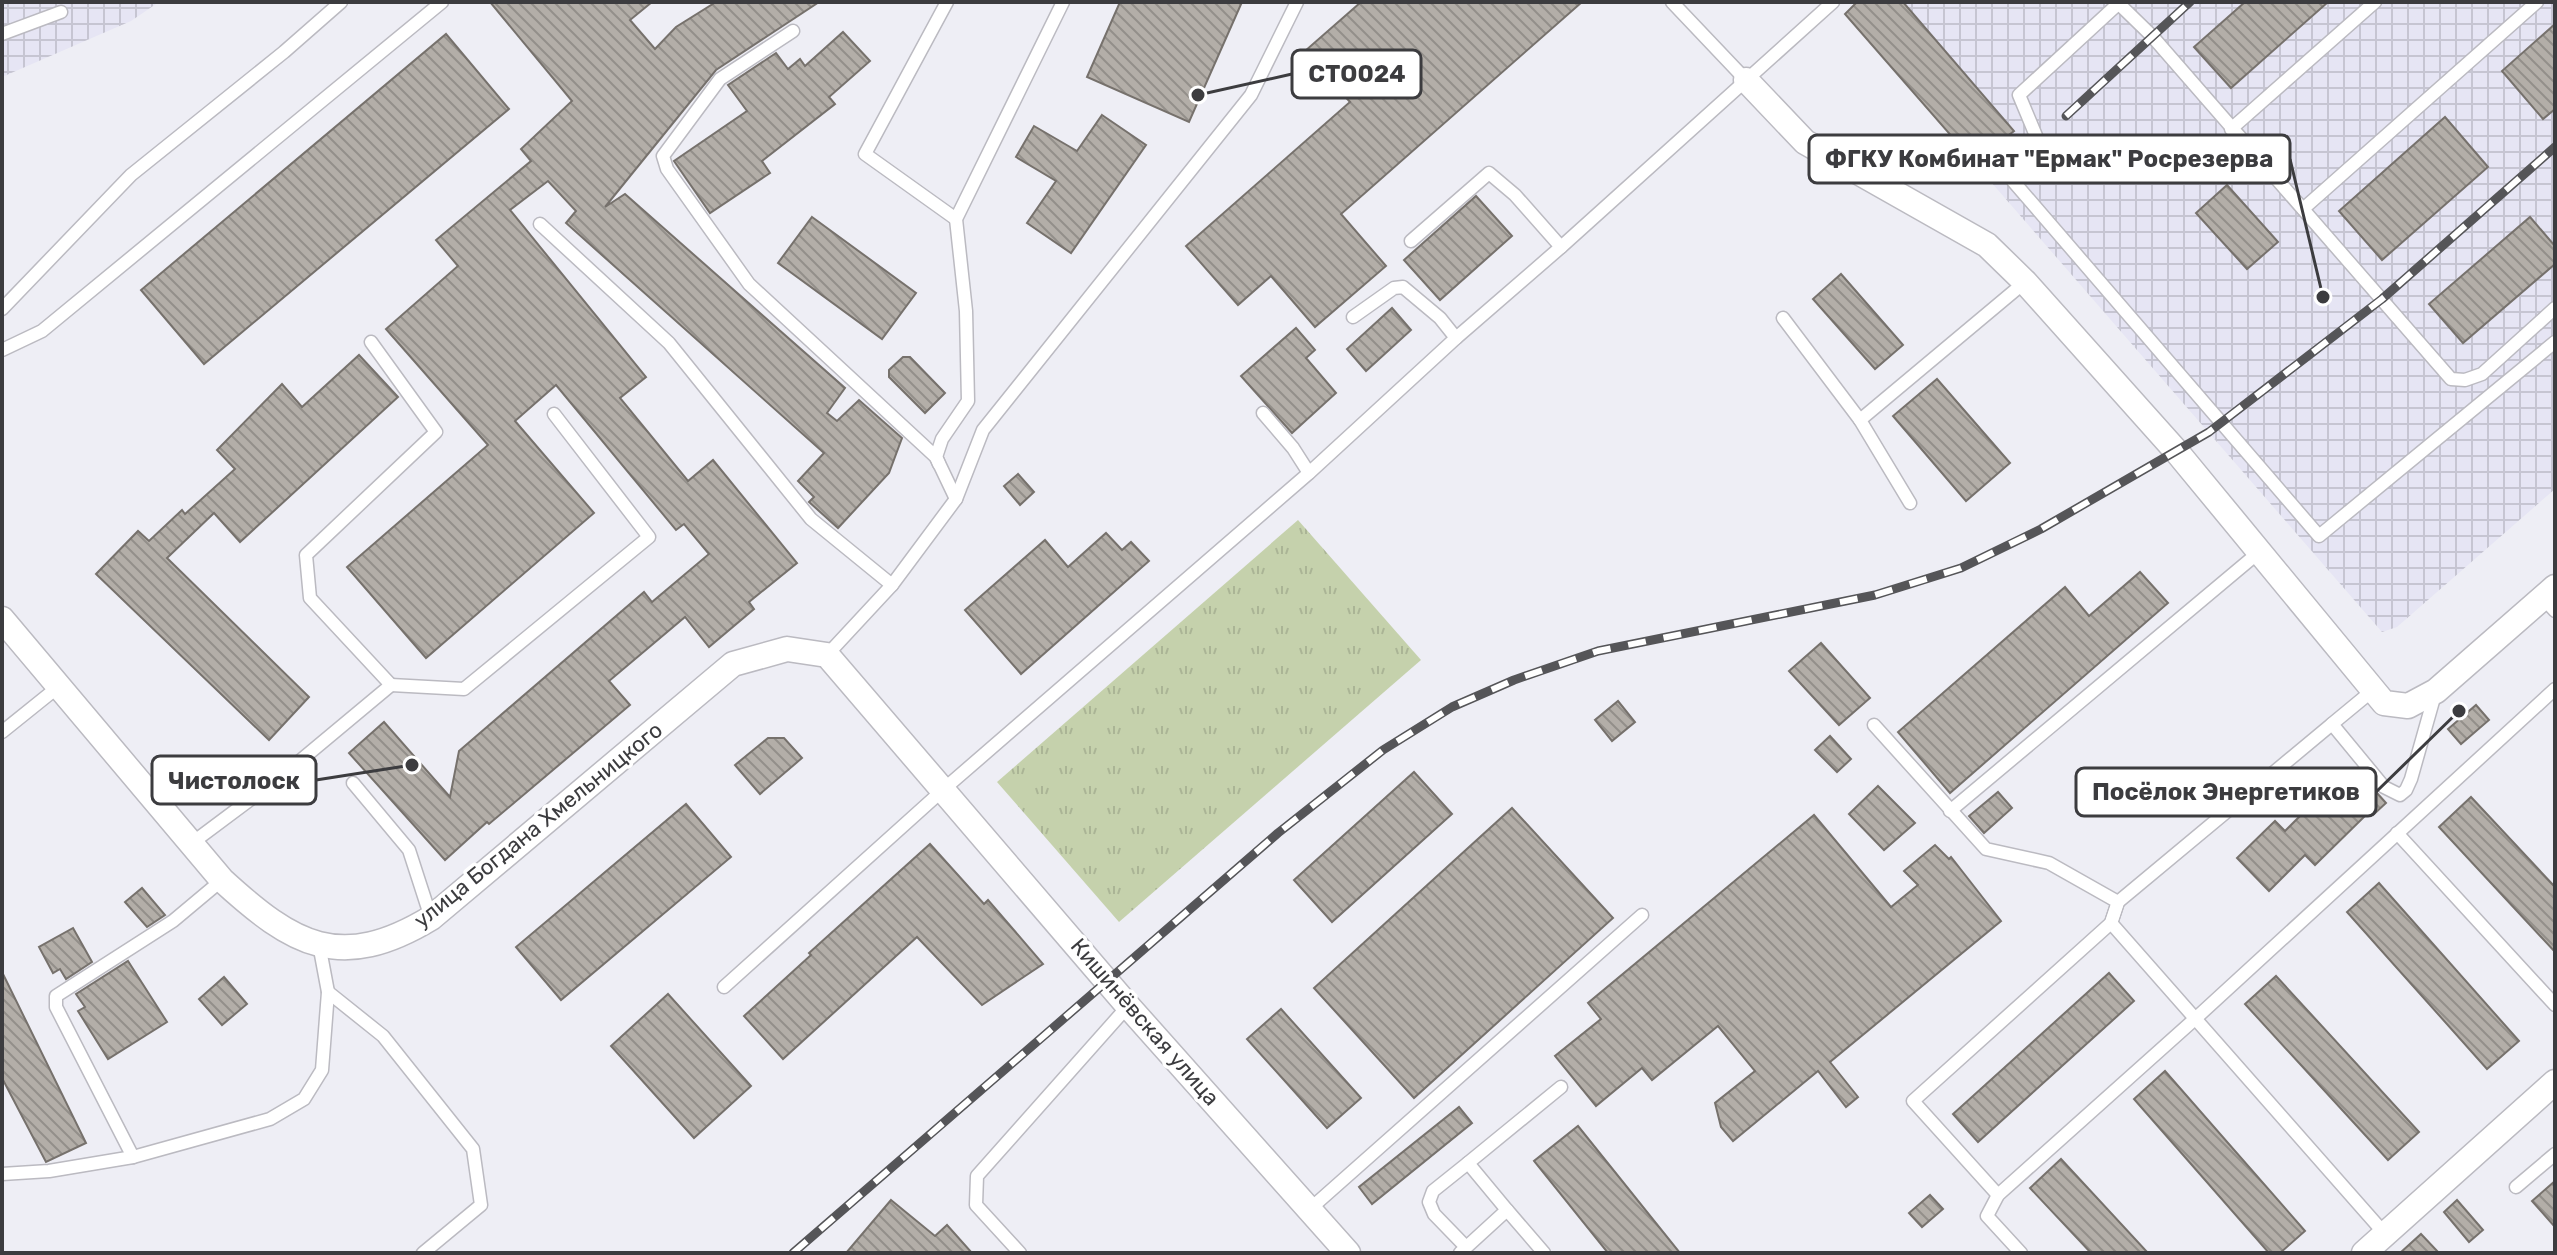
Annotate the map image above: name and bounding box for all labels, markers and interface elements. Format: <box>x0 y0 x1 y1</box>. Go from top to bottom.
callout: СТО024 <box>1292 50 1421 98</box>
text: СТО024 <box>1308 60 1406 88</box>
callout: ФГКУ Комбинат "Ермак" Росрезерва <box>1809 135 2290 183</box>
text: ФГКУ Комбинат "Ермак" Росрезерва <box>1825 145 2273 173</box>
street label: улица Богдана Хмельницкого <box>408 716 668 934</box>
callout: Чистолоск <box>152 756 316 804</box>
text: Чистолоск <box>168 767 301 795</box>
callout: Посёлок Энергетиков <box>2076 768 2376 816</box>
text: Посёлок Энергетиков <box>2092 778 2360 806</box>
street label: Кишинёвская улица <box>1065 933 1225 1111</box>

